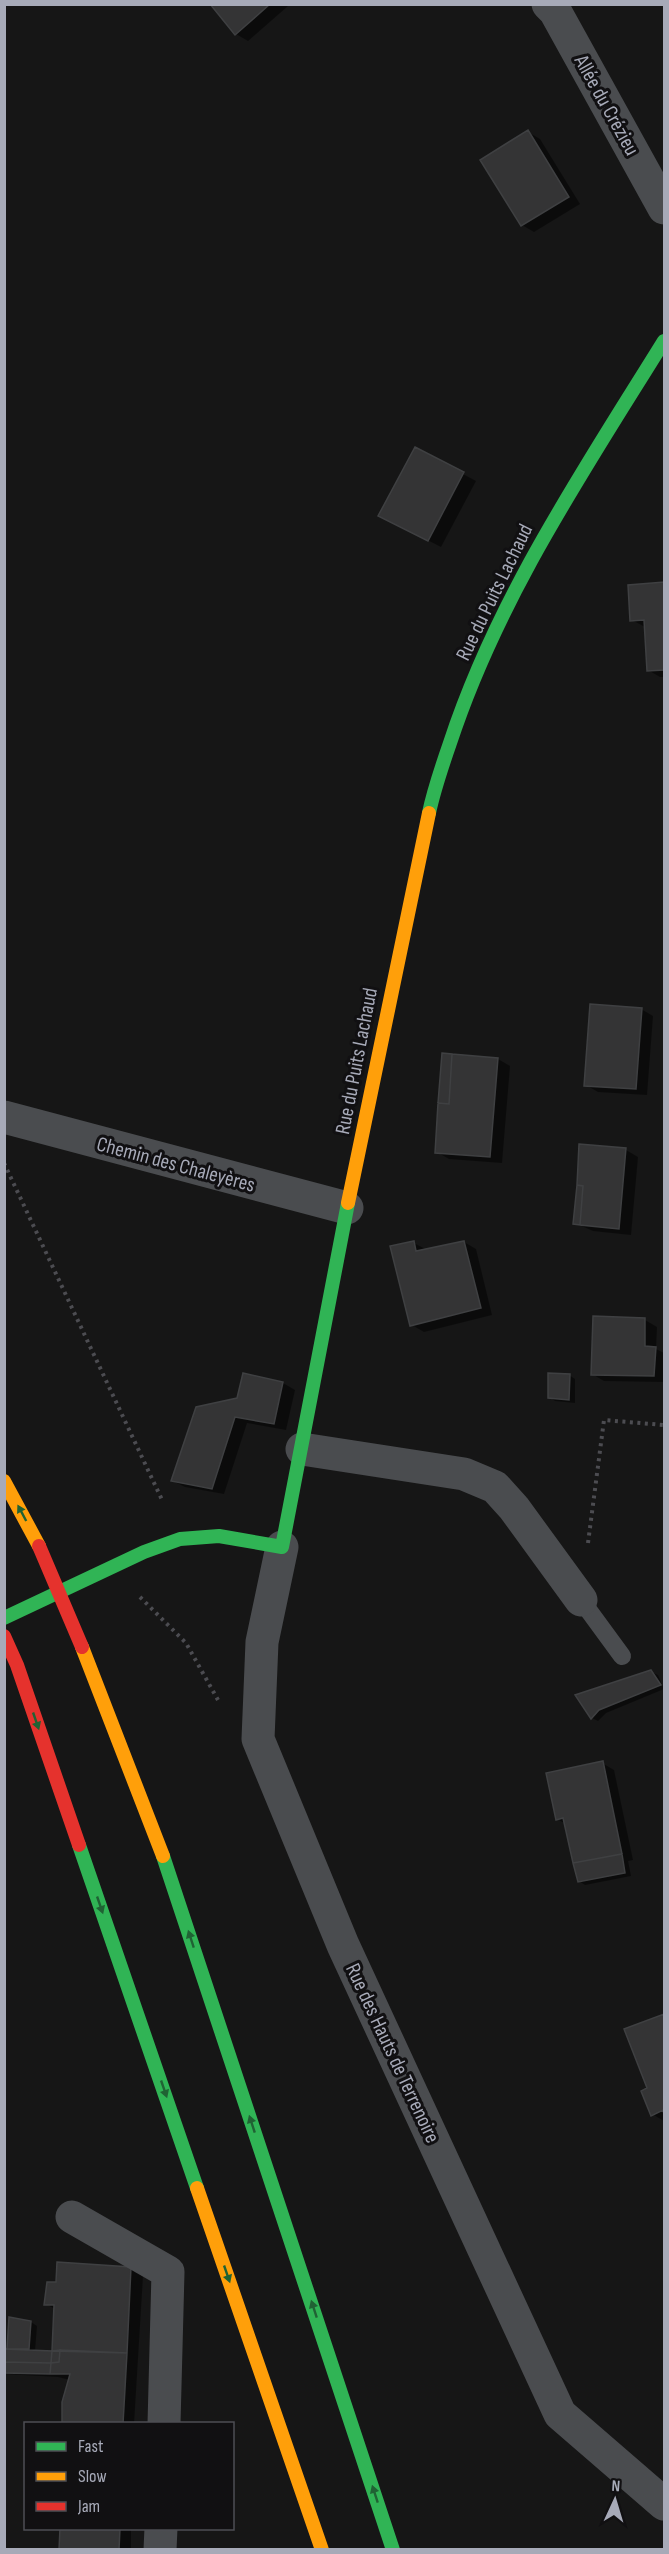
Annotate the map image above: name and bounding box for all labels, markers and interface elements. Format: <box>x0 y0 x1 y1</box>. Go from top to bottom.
street label: Allée du Crézieu <box>568 50 644 160</box>
street label: Rue du Puits Lachaud <box>451 520 538 665</box>
street label: Rue du Puits Lachaud <box>330 986 383 1136</box>
street label: Chemin des Chaleyères <box>94 1131 258 1198</box>
one-way arrow <box>17 1504 27 1521</box>
one-way arrow <box>32 1712 42 1730</box>
one-way arrow <box>95 1896 105 1914</box>
one-way arrow <box>185 1929 195 1947</box>
street label: Rue des Hauts de Terrenoire <box>340 1960 445 2147</box>
one-way arrow <box>159 2080 169 2098</box>
one-way arrow <box>247 2115 256 2133</box>
one-way arrow <box>223 2265 233 2283</box>
one-way arrow <box>308 2300 318 2318</box>
legend <box>24 2422 234 2530</box>
text: Fast <box>78 2436 104 2457</box>
text: Slow <box>78 2466 107 2487</box>
north arrow <box>585 2470 645 2530</box>
text: N <box>611 2477 621 2496</box>
one-way arrow <box>369 2485 379 2503</box>
text: Jam <box>77 2496 100 2517</box>

